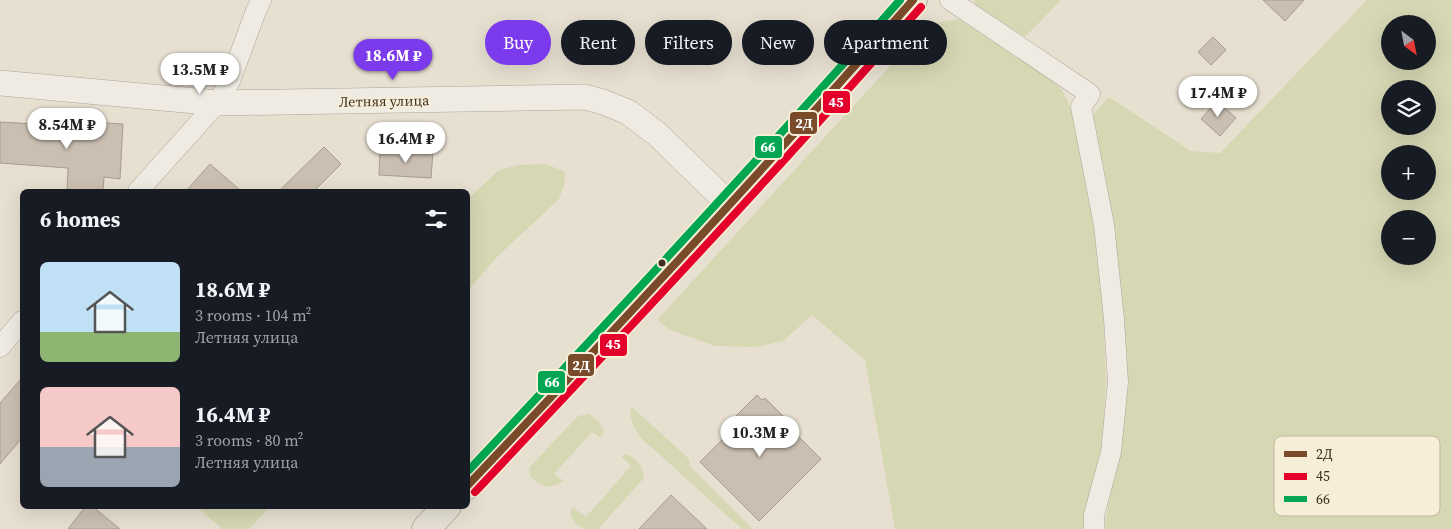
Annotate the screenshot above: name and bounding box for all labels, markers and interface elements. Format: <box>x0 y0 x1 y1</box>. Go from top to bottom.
north arrow <box>1381 15 1436 70</box>
map controls <box>1381 15 1436 265</box>
chip: Buy <box>485 20 551 65</box>
chip: Rent <box>561 20 635 65</box>
chip: Filters <box>645 20 732 65</box>
chip: New <box>742 20 814 65</box>
chip: Apartment <box>824 20 947 65</box>
pin: 18.6M ₽ <box>347 38 439 81</box>
text: 18.6M ₽ <box>364 44 422 66</box>
pin: 13.5M ₽ <box>154 52 246 95</box>
text: 13.5M ₽ <box>171 58 229 80</box>
pin: 17.4M ₽ <box>1172 76 1264 118</box>
button: layers <box>1381 80 1436 135</box>
text: 17.4M ₽ <box>1189 81 1247 103</box>
street label: Летняя улица <box>339 90 430 112</box>
line badge: 45 <box>822 90 851 114</box>
text: 45 <box>828 92 844 112</box>
pin: 8.54M ₽ <box>21 108 113 150</box>
line badge: 2Д <box>789 111 818 135</box>
text: 8.54M ₽ <box>38 113 96 135</box>
text: 2Д <box>795 113 813 133</box>
pin: 16.4M ₽ <box>360 121 452 164</box>
text: 16.4M ₽ <box>377 127 435 149</box>
line badge: 66 <box>754 135 783 159</box>
text: 66 <box>760 137 776 157</box>
button: + <box>1381 145 1436 200</box>
text: 6 homes <box>40 205 120 234</box>
icon: filters <box>422 205 450 233</box>
button: − <box>1381 210 1436 265</box>
unlabelled marker <box>657 258 667 268</box>
text: 18.6M ₽ <box>195 275 270 304</box>
icon: home <box>80 282 140 342</box>
text: 3 rooms · 104 m² <box>195 304 311 326</box>
text: Летняя улица <box>195 326 298 348</box>
line badge: 45 <box>599 333 628 357</box>
text: 45 <box>605 334 621 354</box>
line badge: 2Д <box>567 353 595 377</box>
text: 2Д <box>572 355 590 375</box>
line badge: 66 <box>537 370 566 394</box>
text: 66 <box>544 372 560 392</box>
text: 16.4M ₽ <box>195 400 270 429</box>
icon: home <box>80 407 140 467</box>
pin: 10.3M ₽ <box>714 416 806 458</box>
text: 10.3M ₽ <box>731 421 789 443</box>
text: 3 rooms · 80 m² <box>195 429 303 451</box>
legend <box>1274 436 1440 516</box>
text: 2Д <box>1316 444 1333 464</box>
text: Летняя улица <box>195 451 298 473</box>
text: 45 <box>1316 466 1330 486</box>
text: 66 <box>1316 489 1330 509</box>

